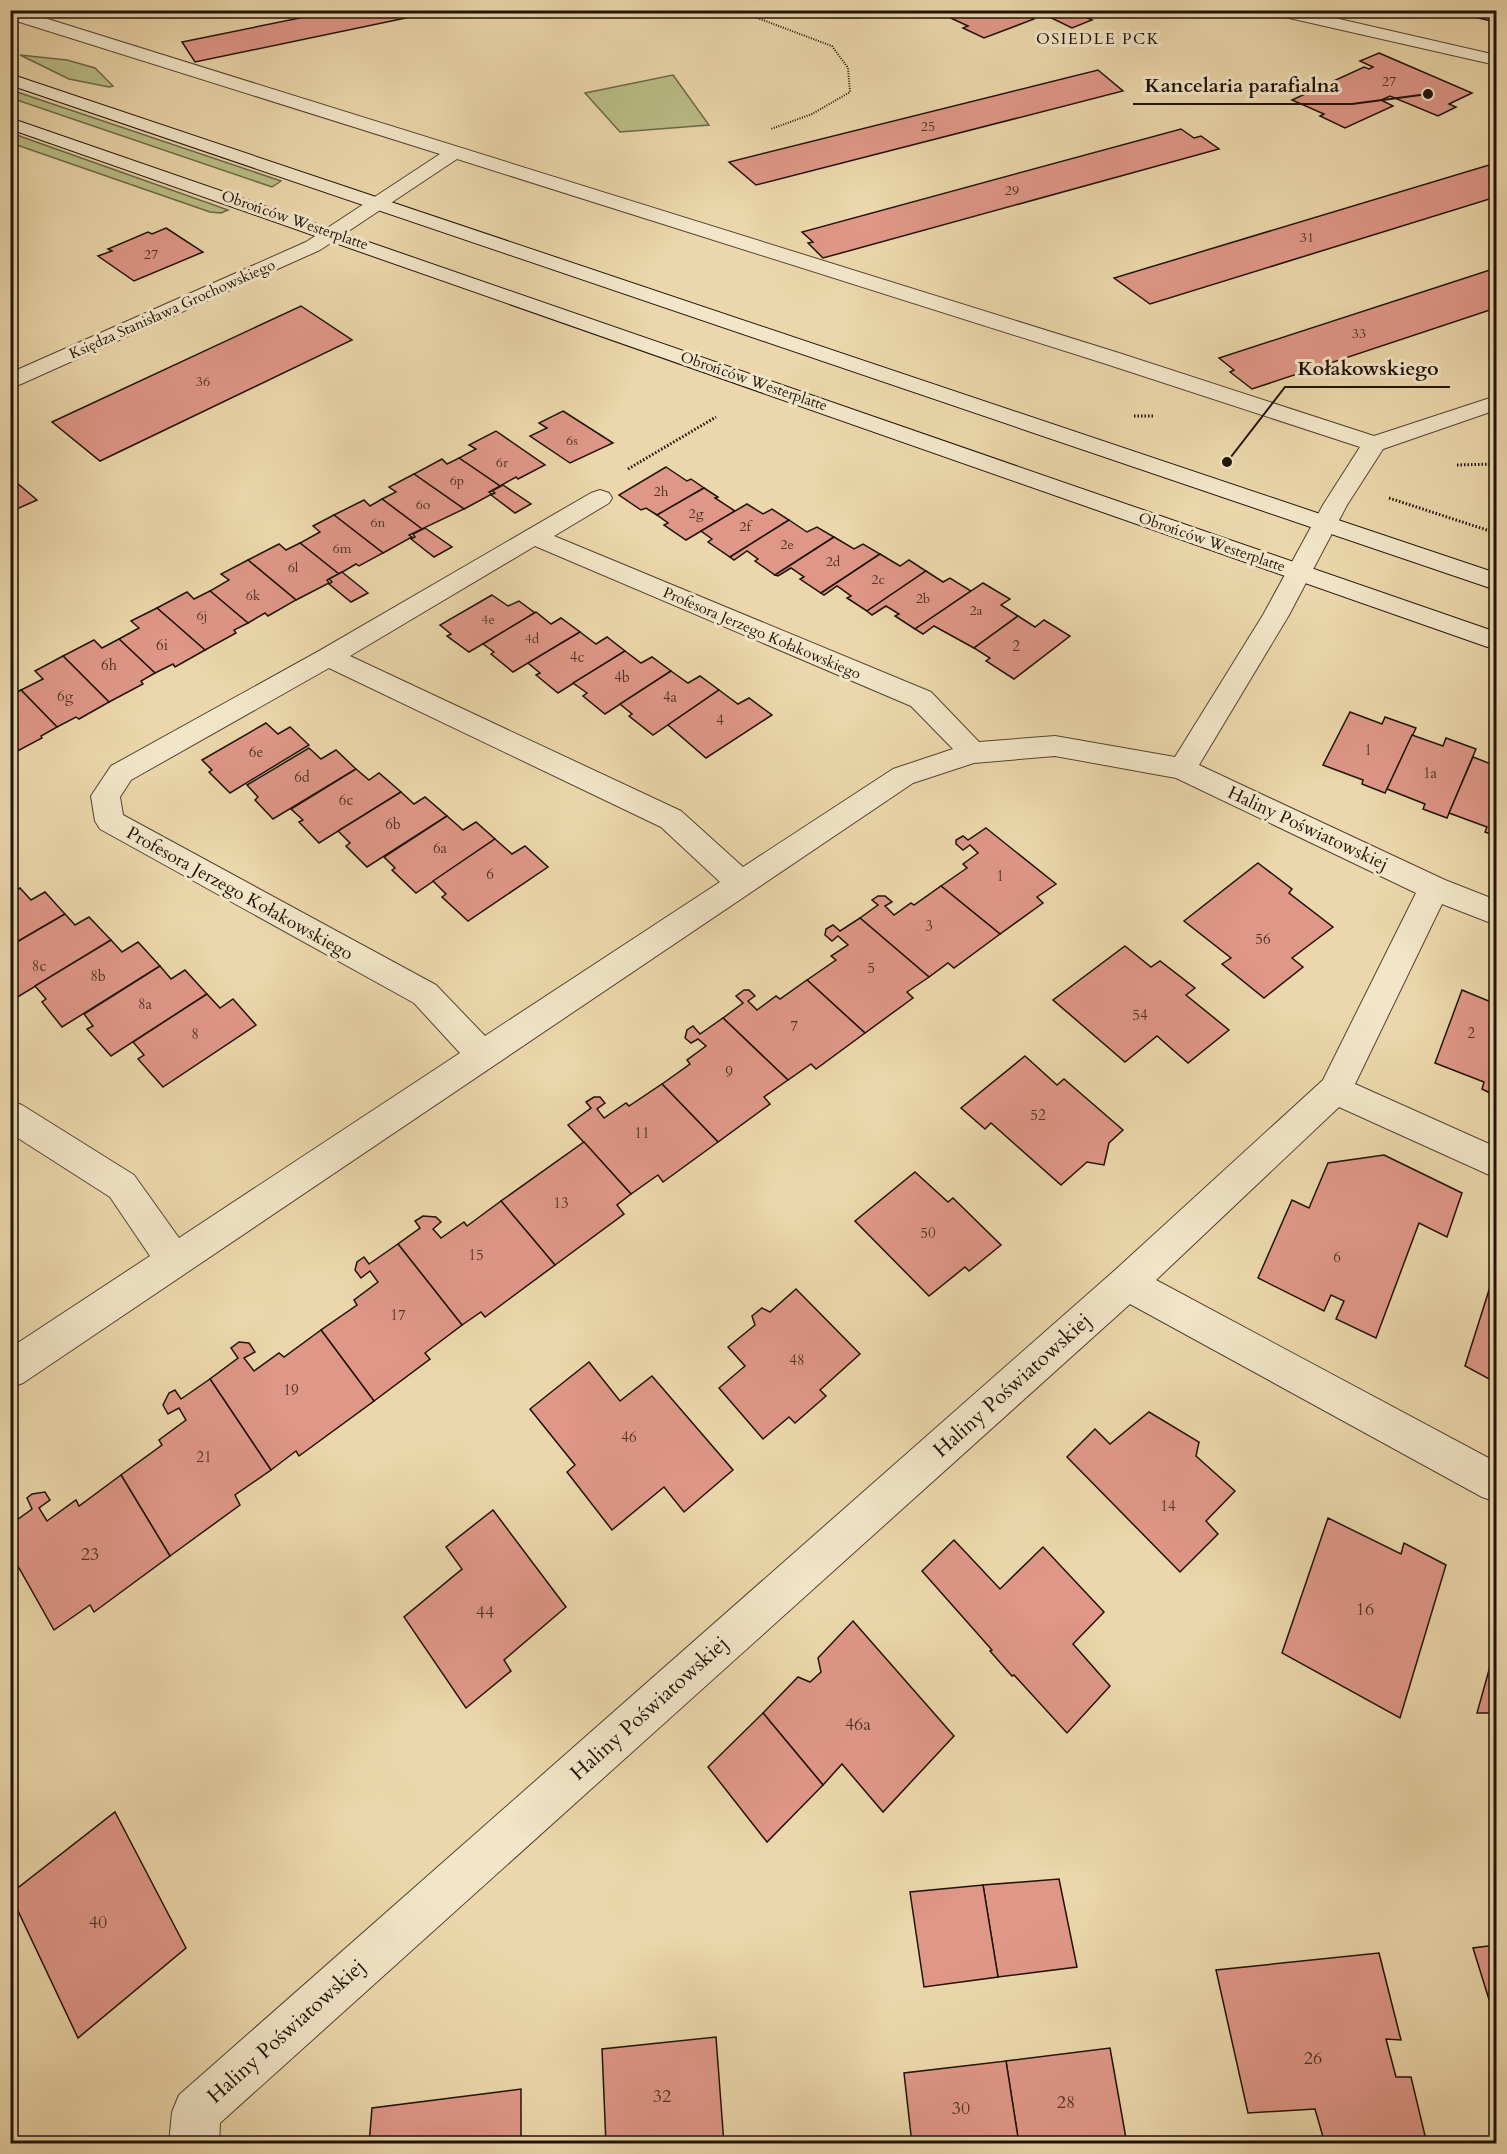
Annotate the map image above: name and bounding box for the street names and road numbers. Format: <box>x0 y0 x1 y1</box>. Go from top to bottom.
street label: Obrońców Westerplatte <box>219 185 371 255</box>
street label: Księdza Stanisława Grochowskiego <box>66 254 278 364</box>
street label: Obrońców Westerplatte <box>678 346 830 416</box>
street label: Obrońców Westerplatte <box>1136 507 1288 577</box>
street label: Profesora Jerzego Kołakowskiego <box>660 582 864 684</box>
street label: Haliny Poświatowskiej <box>1223 780 1392 877</box>
street label: Profesora Jerzego Kołakowskiego <box>122 821 358 966</box>
street label: Haliny Poświatowskiej <box>927 1306 1098 1464</box>
street label: Haliny Poświatowskiej <box>564 1629 735 1787</box>
street label: Haliny Poświatowskiej <box>201 1952 372 2110</box>

